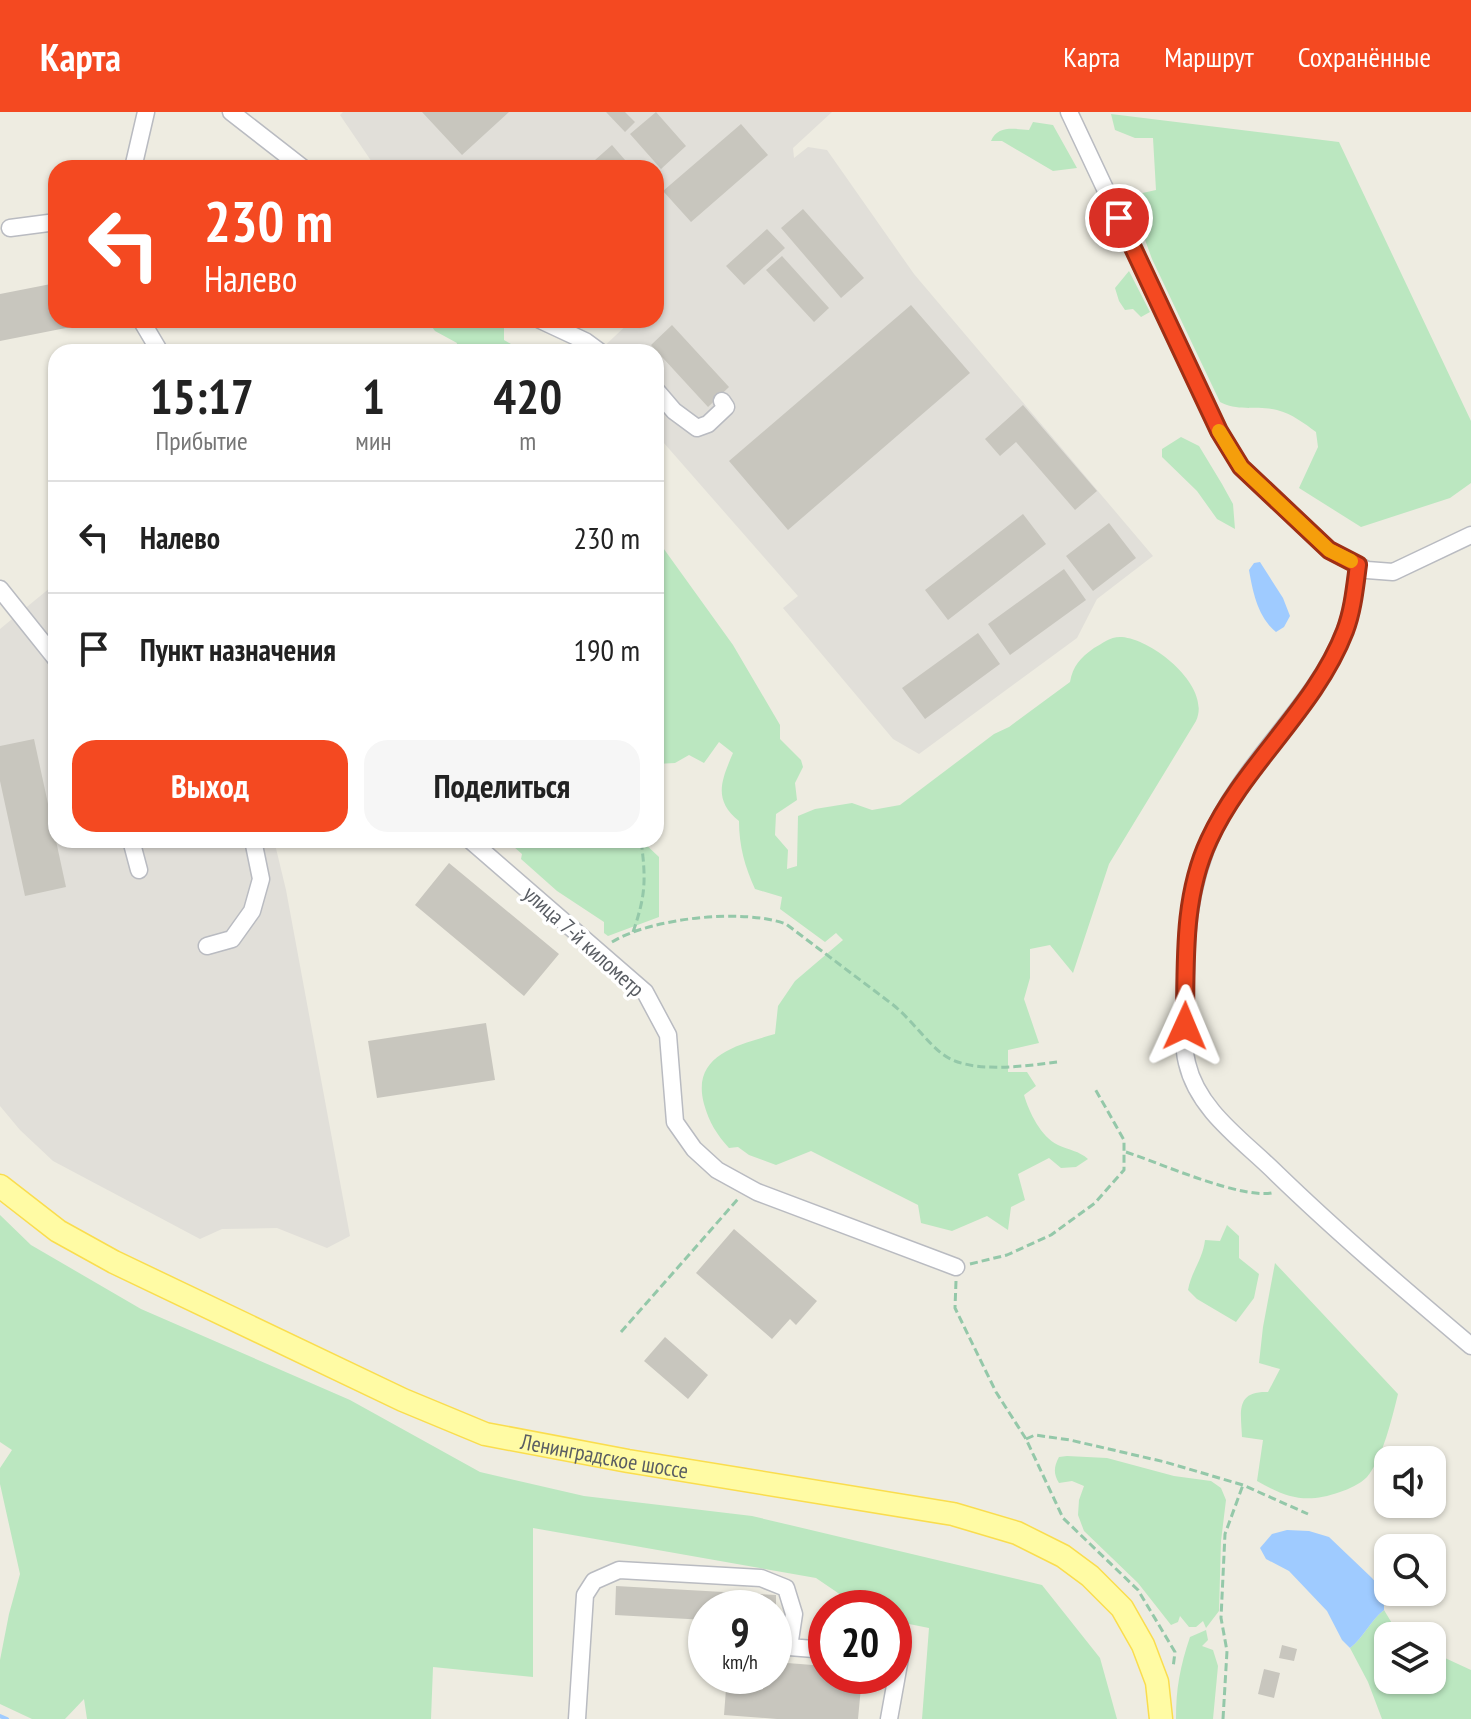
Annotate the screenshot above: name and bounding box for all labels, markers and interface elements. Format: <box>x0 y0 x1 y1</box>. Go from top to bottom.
text: Карта <box>40 32 121 81</box>
text: Карта <box>1063 38 1120 75</box>
text: Маршрут <box>1164 38 1254 75</box>
text: Сохранённые <box>1298 38 1431 75</box>
pin <box>1085 184 1153 252</box>
text: 230 m <box>204 185 333 257</box>
icon: left <box>72 192 176 296</box>
icon: arrive <box>1097 196 1141 240</box>
text: Налево <box>204 255 297 302</box>
text: 15:17 <box>150 365 254 427</box>
text: 1 <box>362 365 385 427</box>
text: 420 <box>493 365 562 427</box>
text: Прибытие <box>156 424 248 457</box>
text: мин <box>355 424 392 457</box>
text: m <box>519 424 536 457</box>
icon: left <box>72 515 116 559</box>
text: Налево <box>140 518 220 557</box>
text: 230 m <box>574 518 640 557</box>
icon: arrive <box>72 627 116 671</box>
text: Пункт назначения <box>140 630 336 669</box>
text: 190 m <box>574 630 640 669</box>
button: Выход <box>72 740 348 832</box>
button: Поделиться <box>364 740 640 832</box>
street label: улица 7-й километр <box>518 879 650 1003</box>
position arrow <box>1143 984 1227 1068</box>
street label: Ленинградское шоссе <box>518 1427 690 1485</box>
map controls <box>1374 1446 1446 1694</box>
button: sound <box>1374 1446 1446 1518</box>
button: search <box>1374 1534 1446 1606</box>
speed limit sign: 20 <box>808 1590 912 1694</box>
text: 9 <box>730 1606 750 1658</box>
button: layers <box>1374 1622 1446 1694</box>
text: km/h <box>722 1649 758 1675</box>

